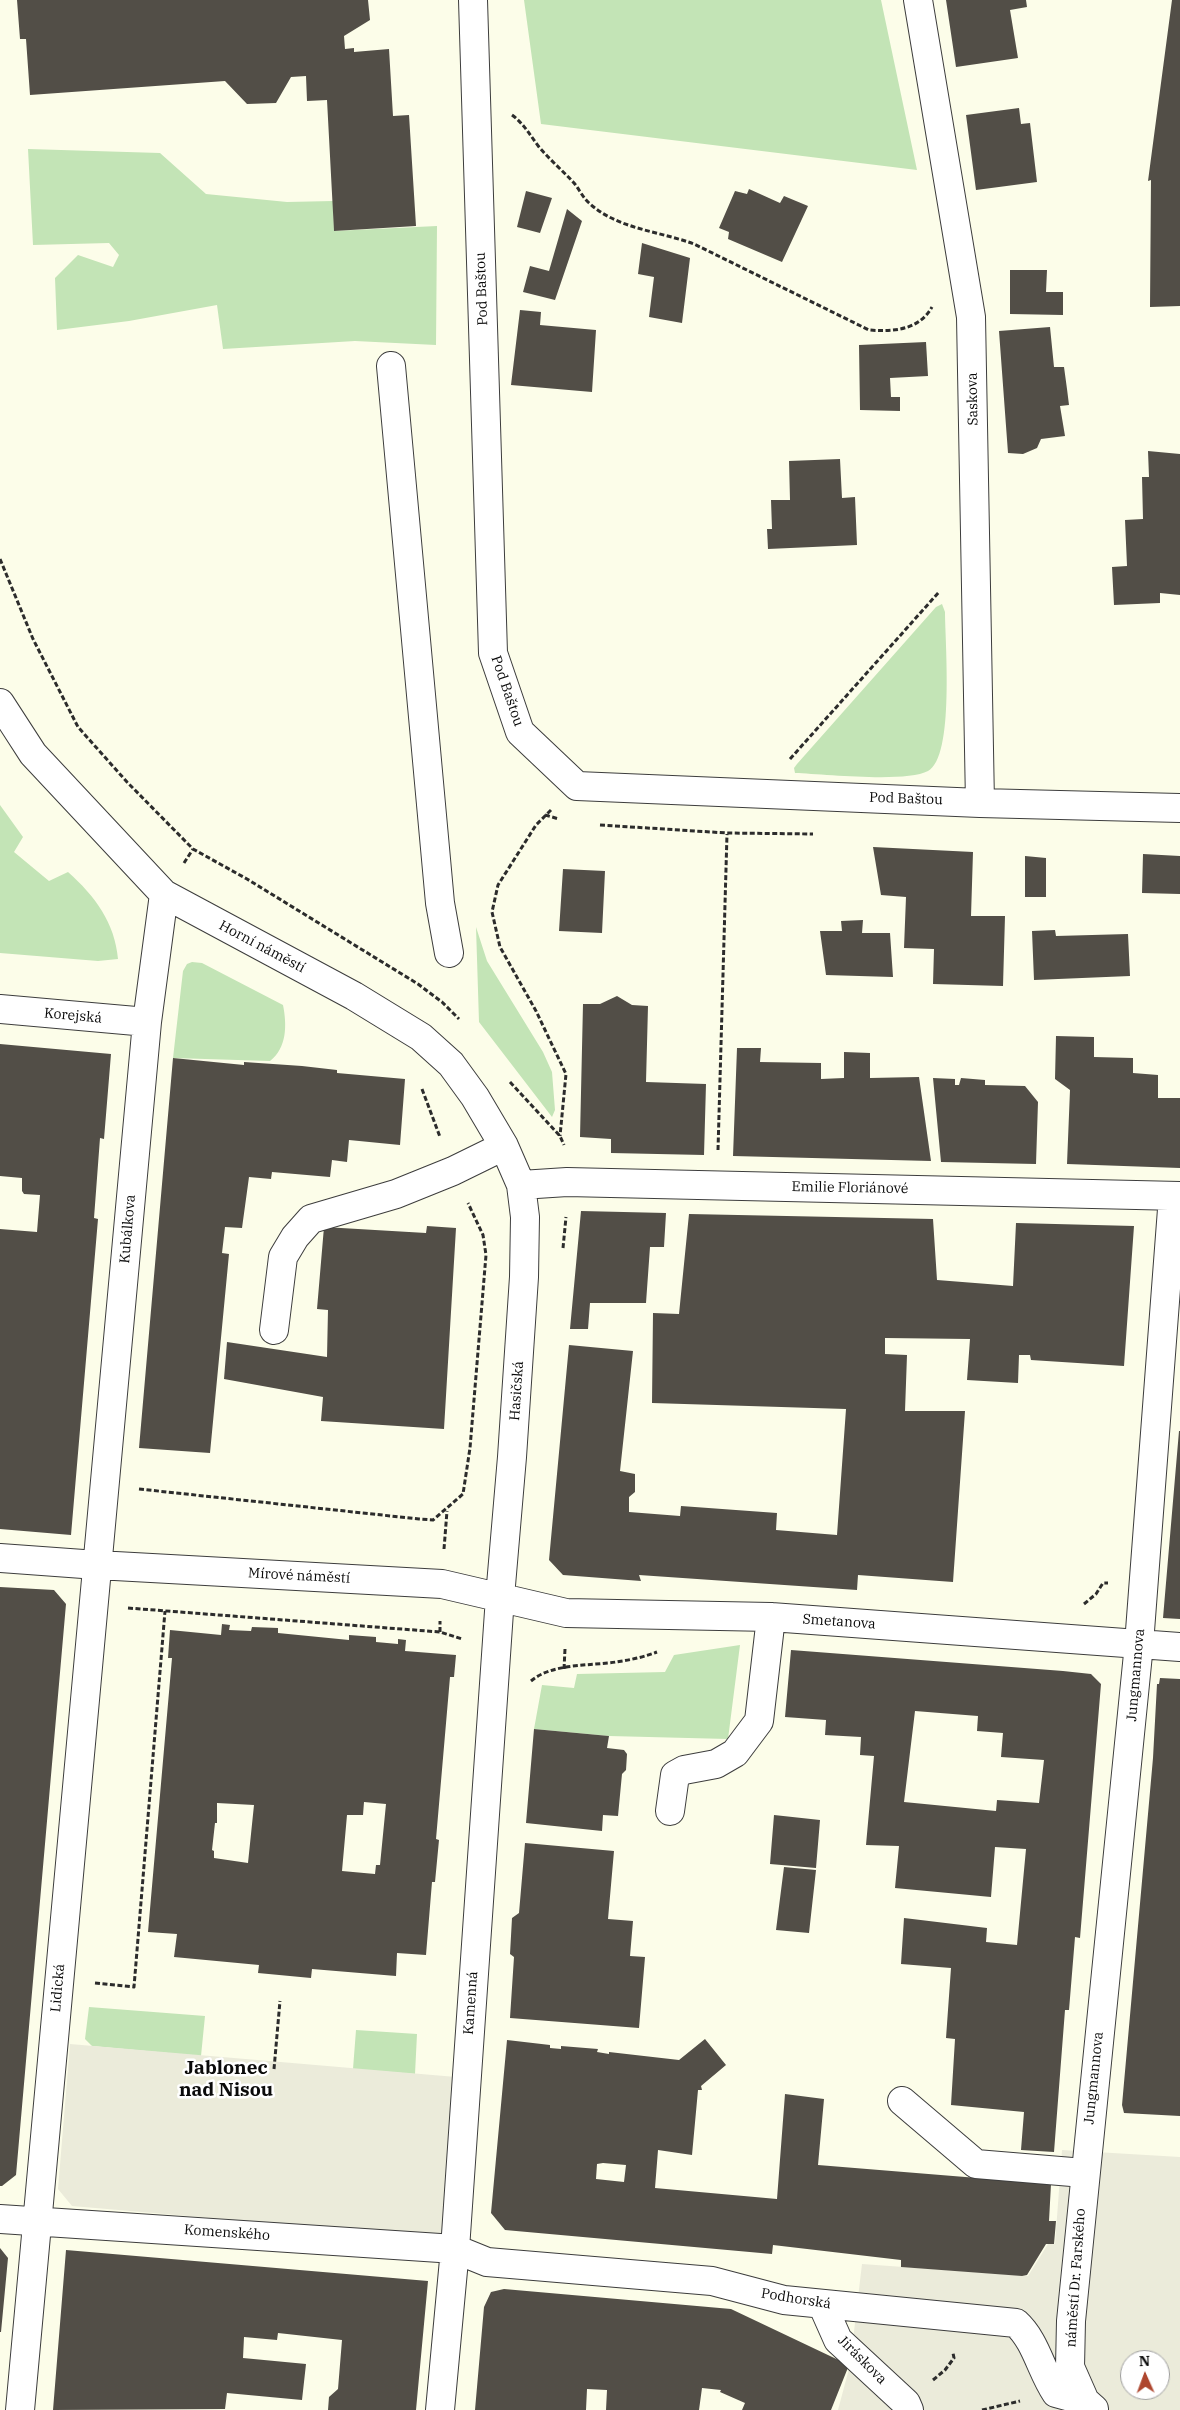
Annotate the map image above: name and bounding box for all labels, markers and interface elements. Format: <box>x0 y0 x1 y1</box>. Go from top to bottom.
street label: Pod Baštou <box>472 252 492 326</box>
street label: Saskova <box>964 372 982 426</box>
street label: Pod Baštou <box>487 654 527 728</box>
street label: Pod Baštou <box>869 789 943 809</box>
street label: Horní náměstí <box>216 917 308 977</box>
street label: Korejská <box>43 1005 103 1027</box>
street label: Emilie Floriánové <box>791 1179 909 1197</box>
street label: Kubálkova <box>117 1194 139 1264</box>
street label: Hasičská <box>507 1361 527 1421</box>
street label: Mírové náměstí <box>248 1565 350 1587</box>
street label: Smetanova <box>802 1611 876 1633</box>
street label: Jungmannova <box>1124 1628 1148 1722</box>
street label: Lidická <box>48 1963 68 2013</box>
street label: Kamenná <box>460 1971 482 2035</box>
street label: Jungmannova <box>1081 2031 1107 2125</box>
district label: Jablonec nad Nisou <box>179 2058 273 2102</box>
street label: náměstí Dr. Farského <box>1063 2208 1089 2348</box>
street label: Komenského <box>183 2222 271 2244</box>
street label: Podhorská <box>760 2285 832 2313</box>
street label: Jiráskova <box>834 2332 890 2388</box>
north arrow <box>1120 2350 1170 2400</box>
text: N <box>1139 2352 1150 2370</box>

